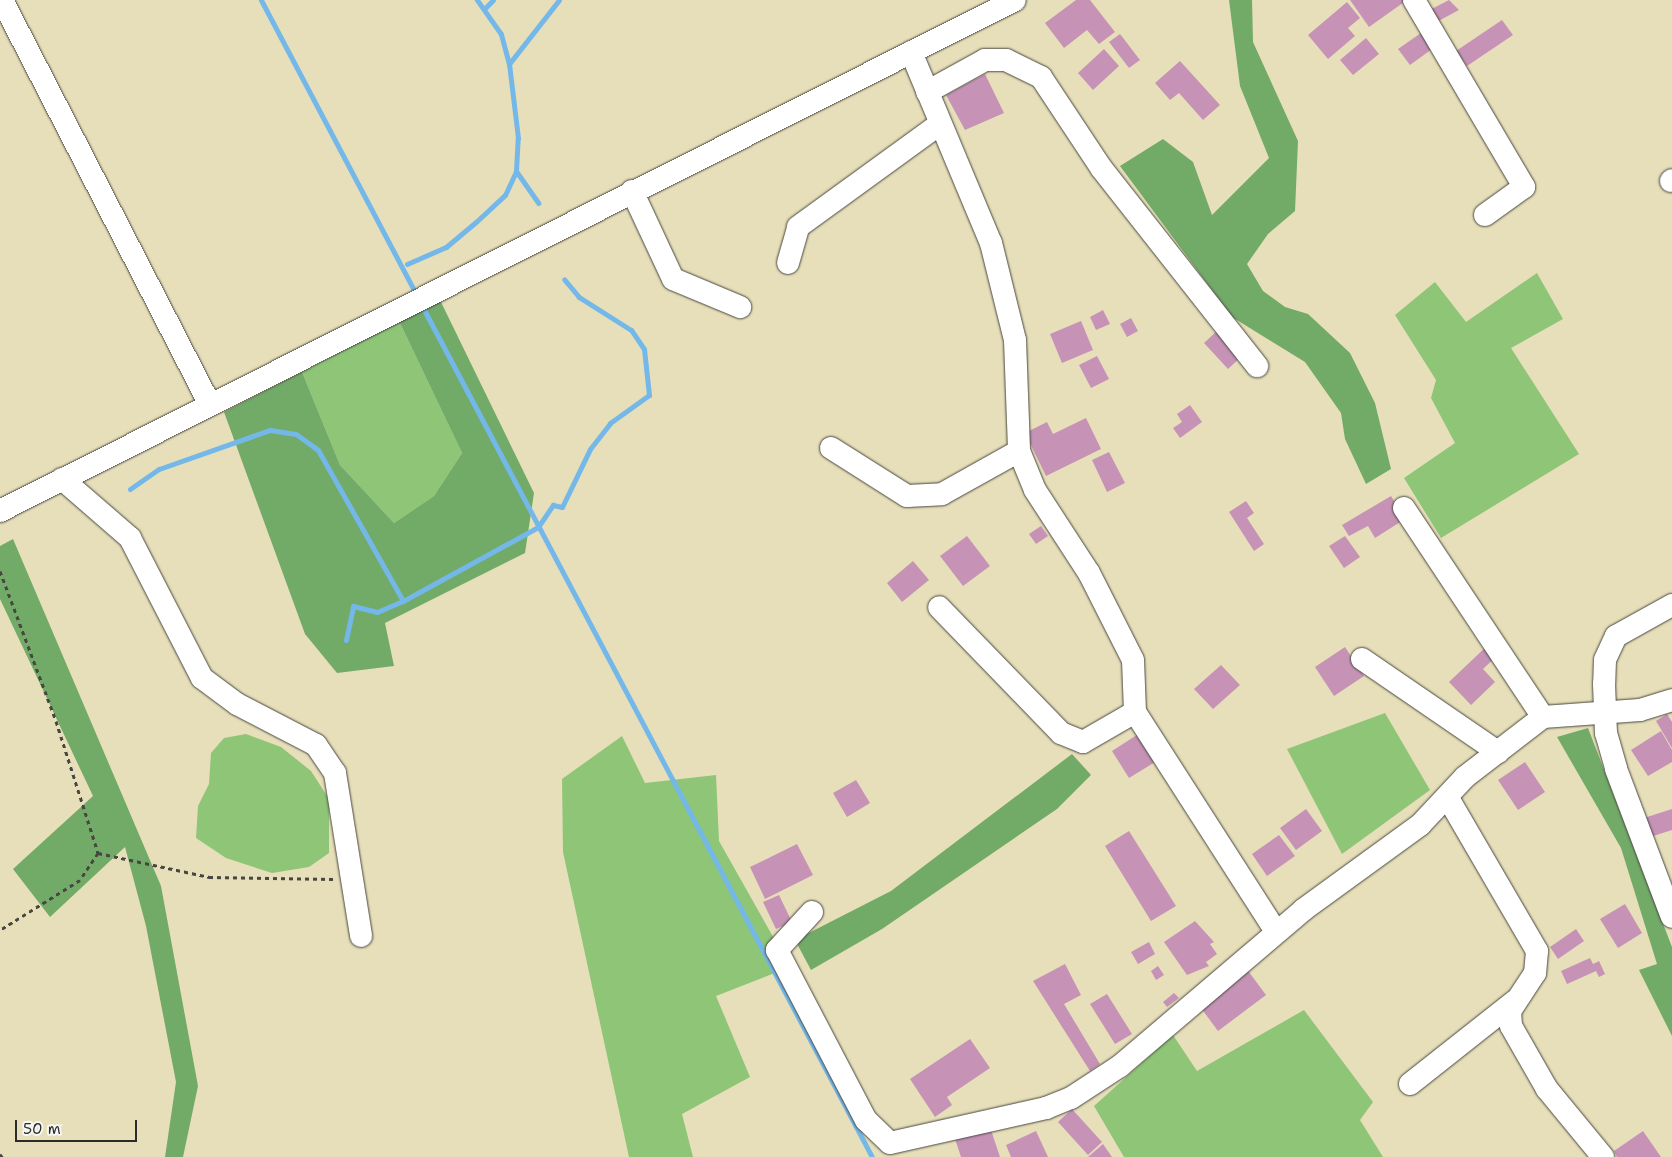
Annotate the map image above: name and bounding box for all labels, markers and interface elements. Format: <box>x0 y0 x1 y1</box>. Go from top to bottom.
scale bar <box>18 1110 140 1142</box>
text: 50 m <box>23 1119 61 1139</box>

